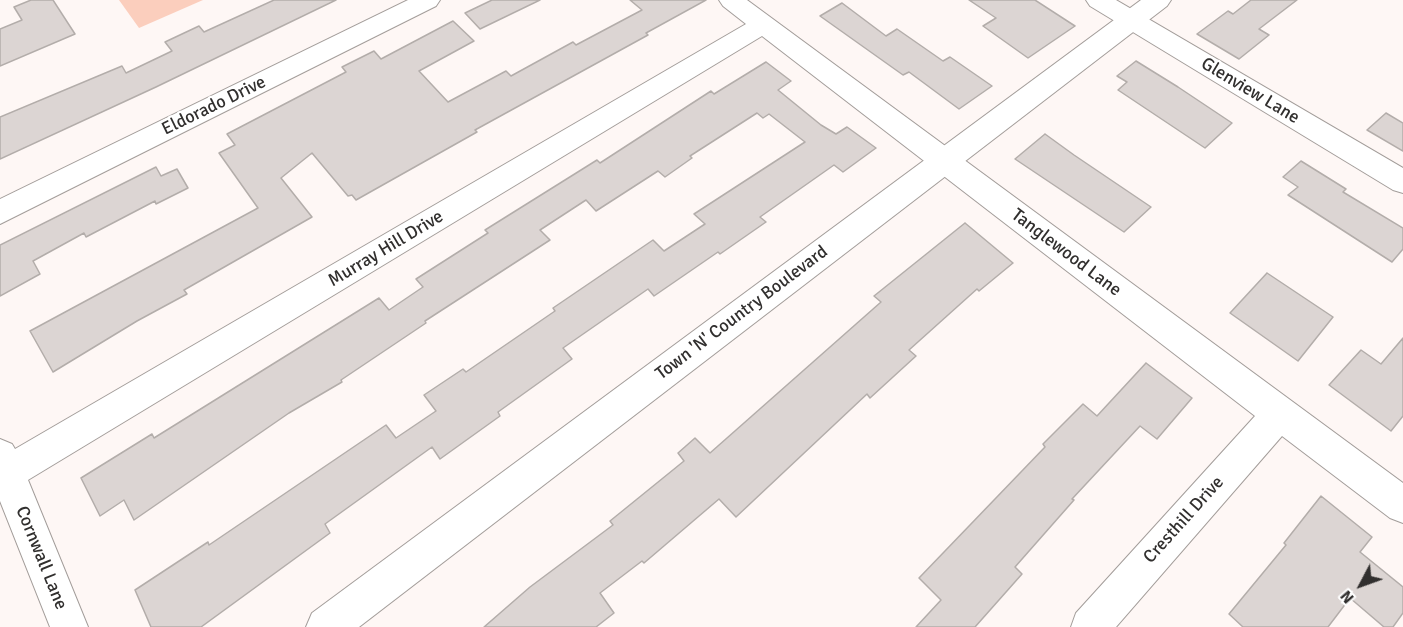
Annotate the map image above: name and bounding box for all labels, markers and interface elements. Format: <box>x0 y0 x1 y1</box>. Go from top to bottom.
street label: Glenview Lane <box>1197 53 1303 129</box>
street label: Eldorado Drive <box>159 72 269 140</box>
street label: Tanglewood Lane <box>1007 205 1125 301</box>
street label: Murray Hill Drive <box>325 206 447 292</box>
street label: Town 'N' Country Boulevard <box>652 241 832 385</box>
street label: Cresthill Drive <box>1139 472 1229 568</box>
street label: Cornwall Lane <box>10 503 72 613</box>
north arrow <box>1331 555 1391 615</box>
text: N <box>1336 586 1359 608</box>

